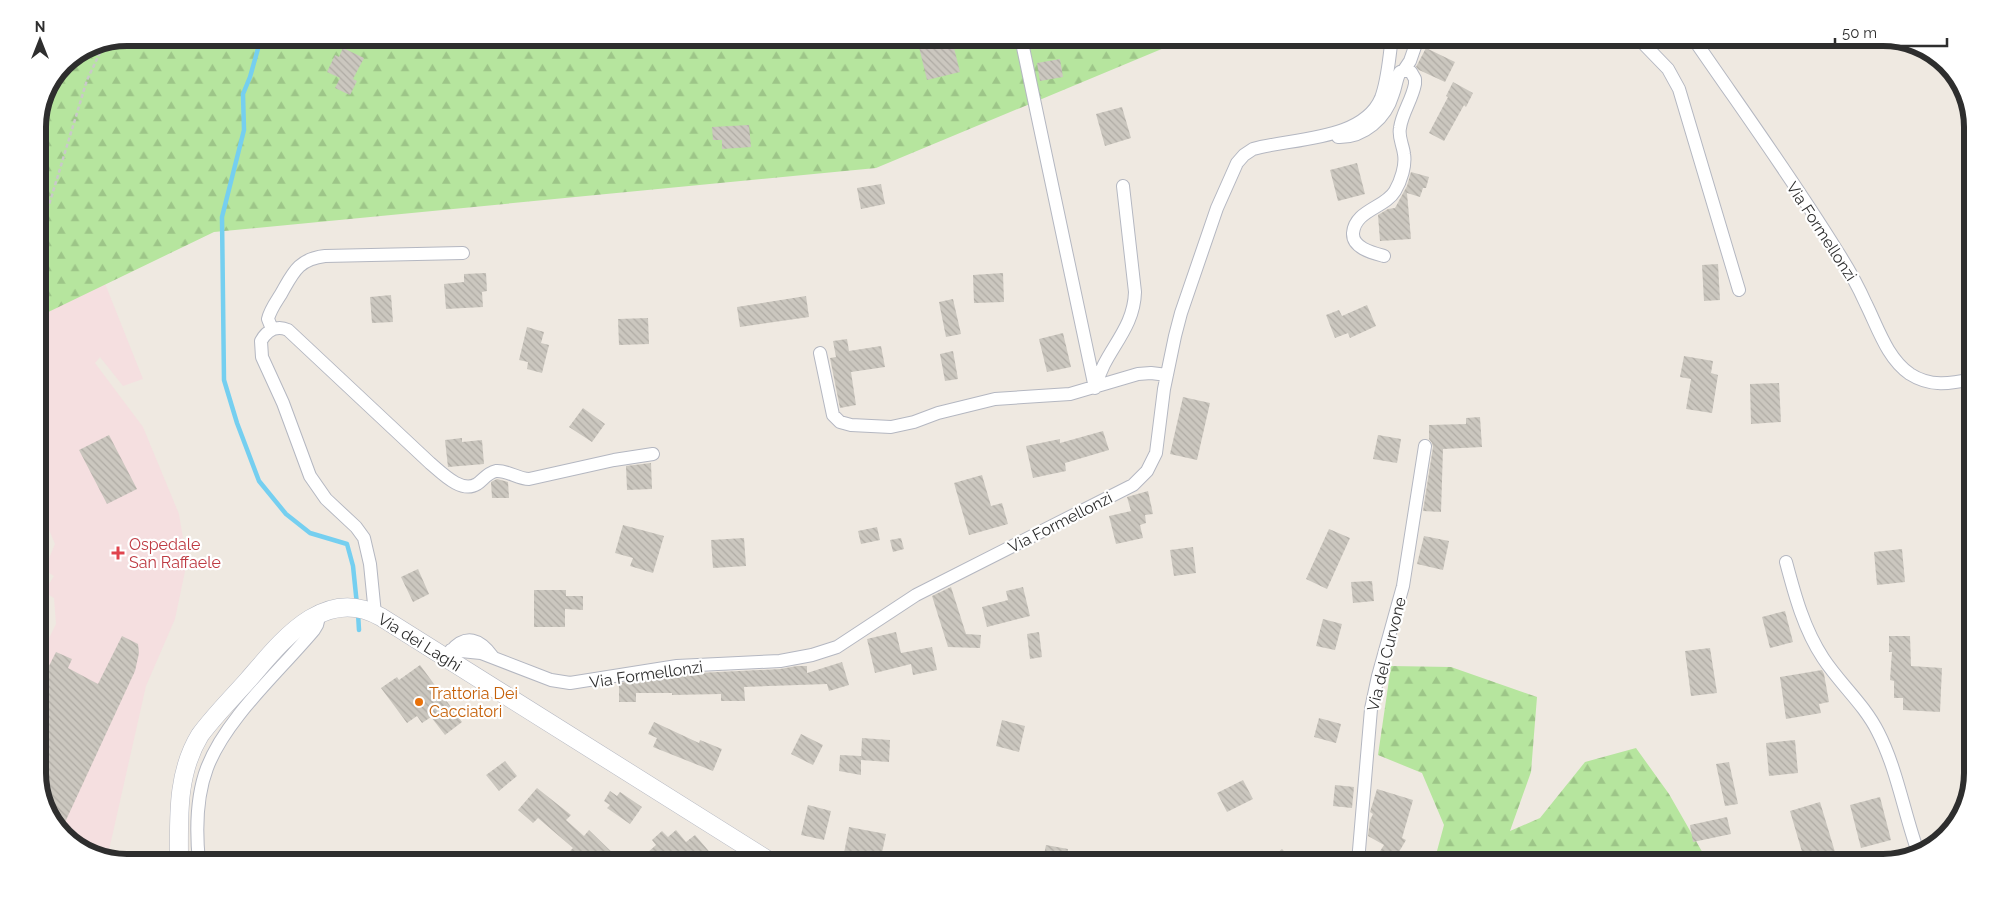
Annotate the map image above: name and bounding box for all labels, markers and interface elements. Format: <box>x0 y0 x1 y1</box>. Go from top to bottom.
north arrow <box>15 15 65 65</box>
scale bar <box>1835 15 1948 47</box>
text: N <box>35 19 45 35</box>
text: 50 m <box>1842 24 1877 42</box>
street label: Via Formellonzi <box>1783 178 1861 284</box>
street label: Via Formellonzi <box>1005 488 1115 557</box>
place label: Ospedale San Raffaele <box>129 535 221 572</box>
marker: Ospedale San Raffaele <box>111 546 125 560</box>
street label: Via del Curvone <box>1363 595 1410 713</box>
street label: Via dei Laghi <box>374 609 465 676</box>
street label: Via Formellonzi <box>588 657 704 692</box>
place label: Trattoria Dei Cacciatori <box>429 684 518 721</box>
marker: Trattoria Dei Cacciatori <box>413 696 425 708</box>

